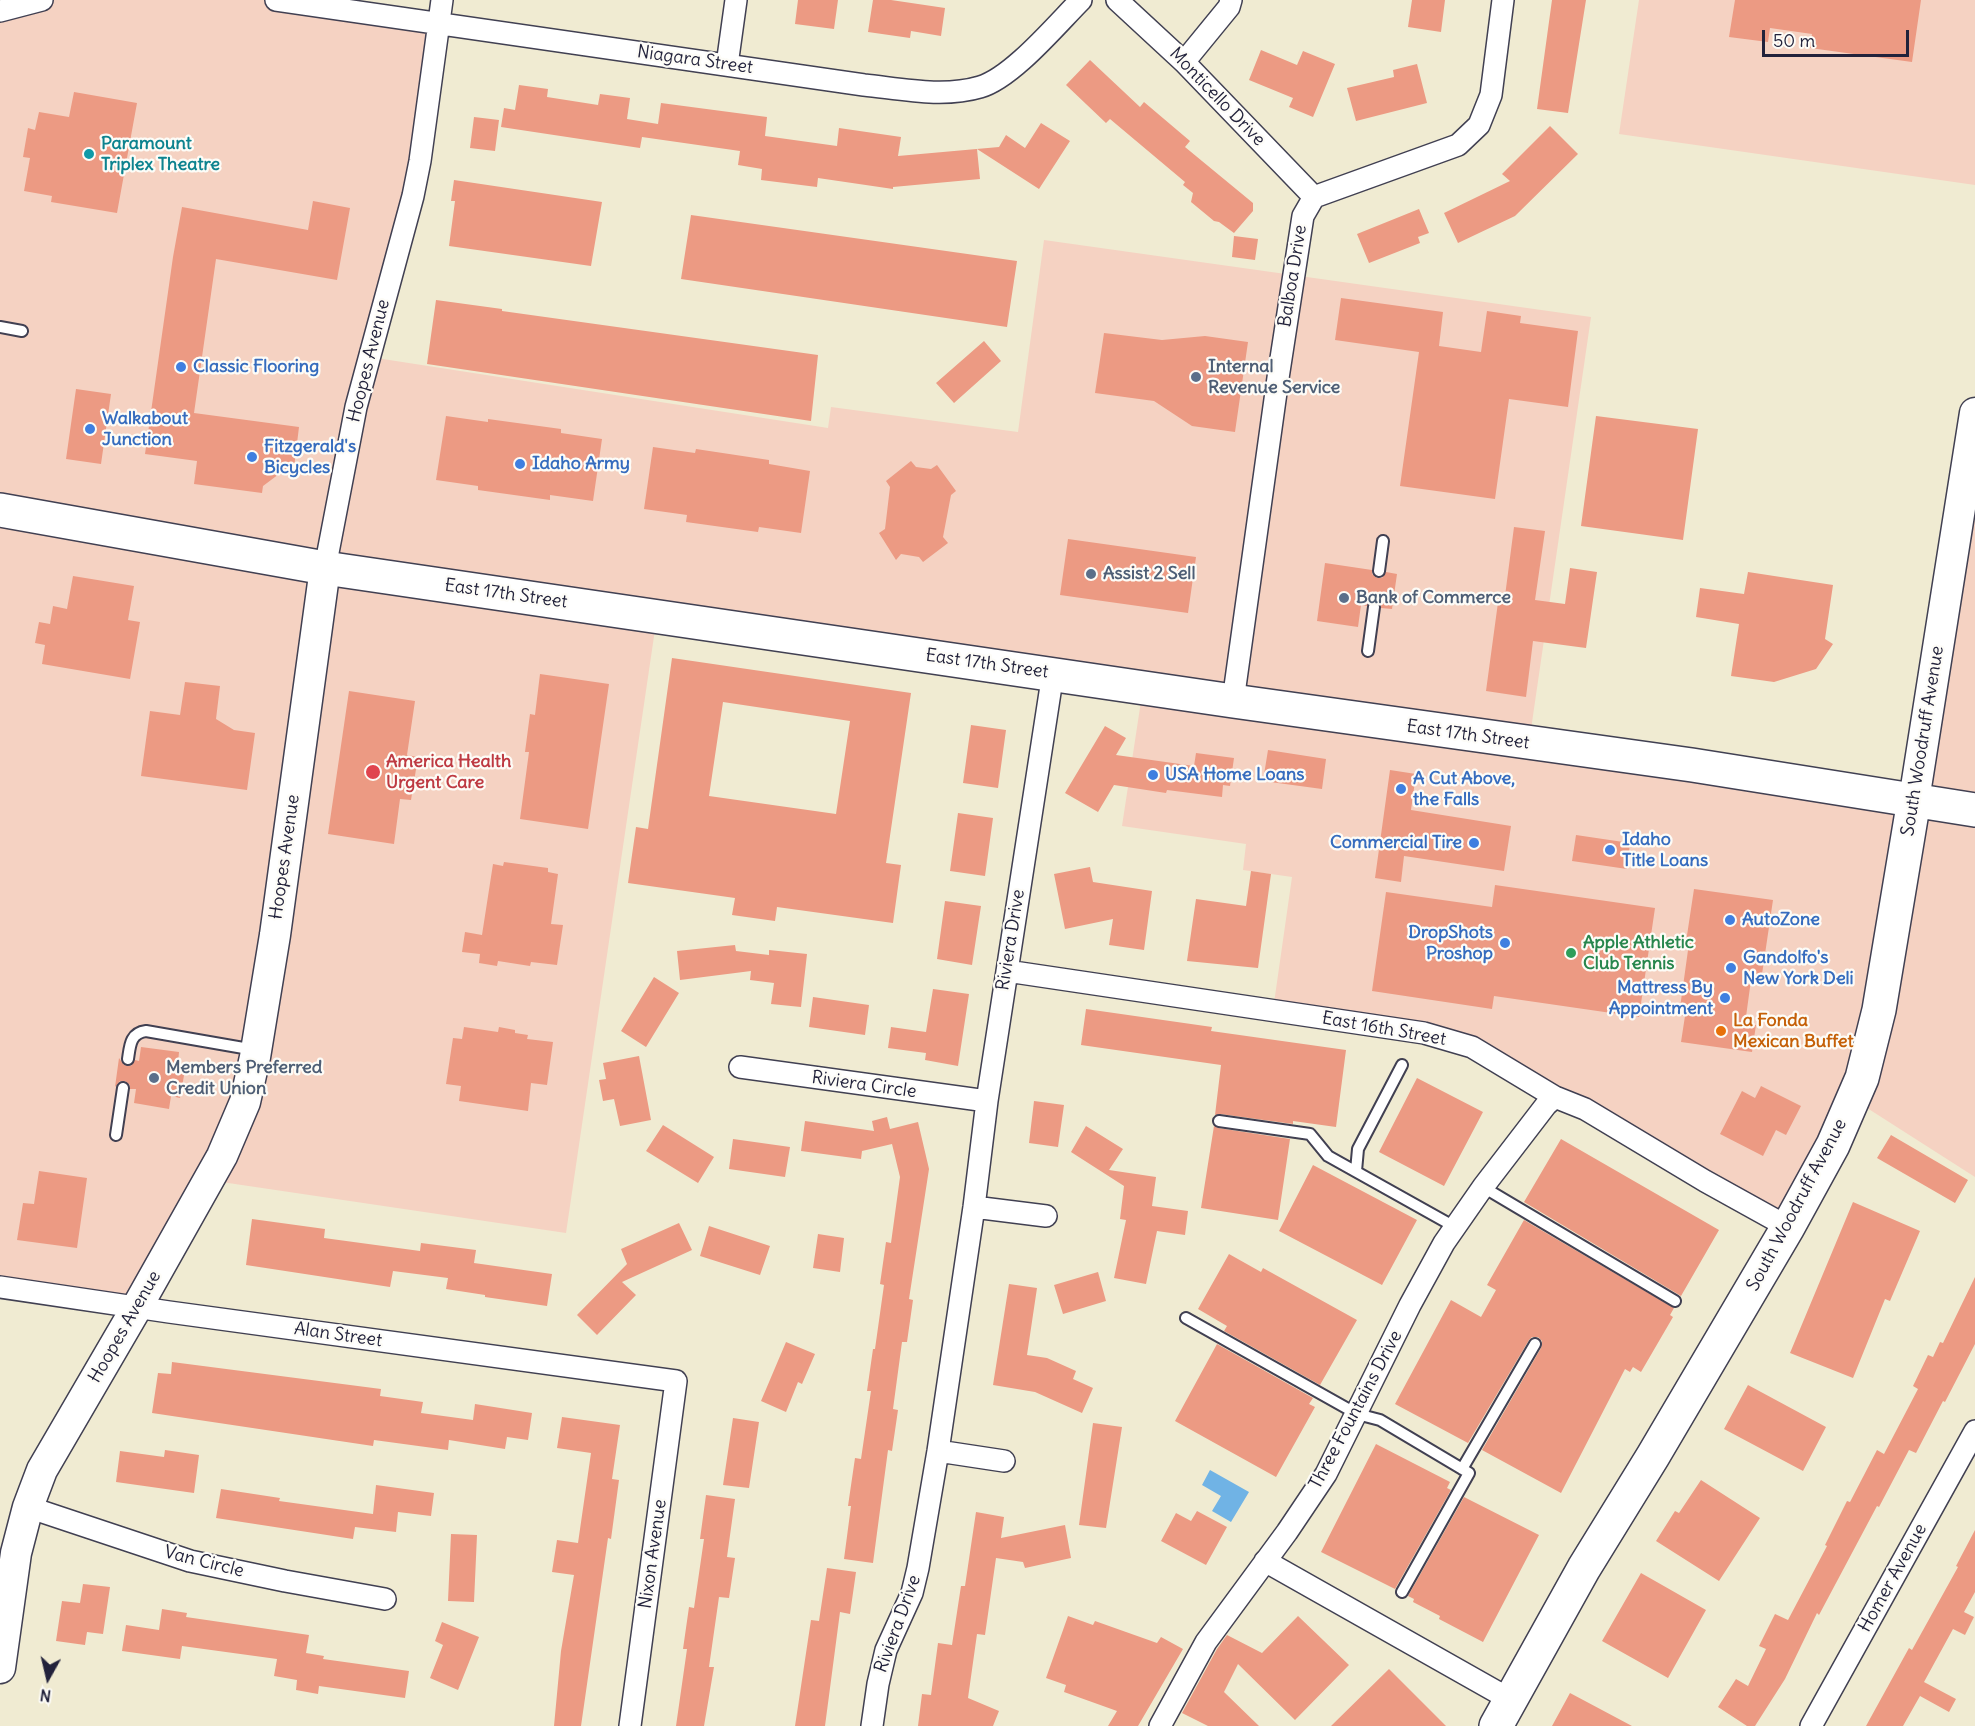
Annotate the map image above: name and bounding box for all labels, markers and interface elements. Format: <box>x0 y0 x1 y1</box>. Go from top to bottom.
scale bar <box>1765 18 1912 56</box>
text: 50 m <box>1773 29 1815 52</box>
street label: Niagara Street <box>636 41 754 79</box>
street label: Monticello Drive <box>1165 43 1269 151</box>
place label: Paramount Triplex Theatre <box>101 133 220 176</box>
marker: Paramount Triplex Theatre <box>82 147 96 161</box>
street label: Balboa Drive <box>1274 223 1312 329</box>
street label: Hoopes Avenue <box>343 297 395 425</box>
place label: Classic Flooring <box>193 356 319 378</box>
place label: Internal Revenue Service <box>1208 356 1340 398</box>
marker: Classic Flooring <box>174 360 188 374</box>
marker: Internal Revenue Service <box>1189 370 1203 384</box>
place label: Walkabout Junction <box>102 408 188 450</box>
marker: Walkabout Junction <box>83 422 97 436</box>
place label: Fitzgerald's Bicycles <box>264 436 356 478</box>
marker: Fitzgerald's Bicycles <box>245 450 259 464</box>
place label: Idaho Army <box>532 453 630 475</box>
marker: Idaho Army <box>513 457 527 471</box>
place label: Assist 2 Sell <box>1103 563 1195 585</box>
marker: Assist 2 Sell <box>1084 567 1098 581</box>
street label: East 17th Street <box>443 575 569 613</box>
place label: Bank of Commerce <box>1356 587 1511 609</box>
marker: Bank of Commerce <box>1337 591 1351 605</box>
street label: South Woodruff Avenue <box>1897 644 1949 838</box>
street label: East 17th Street <box>924 645 1050 683</box>
street label: East 17th Street <box>1405 716 1531 754</box>
place label: America Health Urgent Care <box>386 751 511 794</box>
marker: America Health Urgent Care <box>364 763 382 781</box>
place label: USA Home Loans <box>1165 764 1305 786</box>
marker: USA Home Loans <box>1146 768 1160 782</box>
place label: A Cut Above, the Falls <box>1413 768 1515 810</box>
marker: A Cut Above, the Falls <box>1394 782 1408 796</box>
street label: Hoopes Avenue <box>266 793 304 921</box>
place label: Idaho Title Loans <box>1622 829 1708 872</box>
place label: Commercial Tire <box>1330 832 1462 854</box>
marker: Commercial Tire <box>1467 836 1481 850</box>
marker: Idaho Title Loans <box>1603 843 1617 857</box>
street label: Riviera Drive <box>992 888 1030 992</box>
place label: AutoZone <box>1742 909 1820 931</box>
marker: AutoZone <box>1723 913 1737 927</box>
place label: DropShots Proshop <box>1408 922 1493 964</box>
place label: Apple Athletic Club Tennis <box>1583 932 1694 974</box>
marker: DropShots Proshop <box>1498 936 1512 950</box>
marker: Apple Athletic Club Tennis <box>1564 946 1578 960</box>
place label: Gandolfo's New York Deli <box>1743 947 1854 990</box>
marker: Gandolfo's New York Deli <box>1724 961 1738 975</box>
place label: Mattress By Appointment <box>1609 977 1713 1020</box>
marker: Mattress By Appointment <box>1718 991 1732 1005</box>
street label: East 16th Street <box>1320 1007 1448 1051</box>
place label: La Fonda Mexican Buffet <box>1733 1010 1853 1052</box>
marker: La Fonda Mexican Buffet <box>1714 1024 1728 1038</box>
place label: Members Preferred Credit Union <box>166 1057 322 1100</box>
street label: Riviera Circle <box>810 1067 918 1103</box>
marker: Members Preferred Credit Union <box>147 1071 161 1085</box>
street label: South Woodruff Avenue <box>1742 1115 1852 1295</box>
street label: Hoopes Avenue <box>84 1267 166 1387</box>
street label: Alan Street <box>293 1318 383 1352</box>
street label: Three Fountains Drive <box>1305 1327 1407 1493</box>
street label: Nixon Avenue <box>635 1498 671 1610</box>
street label: Homer Avenue <box>1854 1520 1932 1636</box>
street label: Van Circle <box>162 1542 246 1582</box>
street label: Riviera Drive <box>870 1572 926 1676</box>
north arrow <box>18 1648 78 1708</box>
text: N <box>39 1685 52 1706</box>

